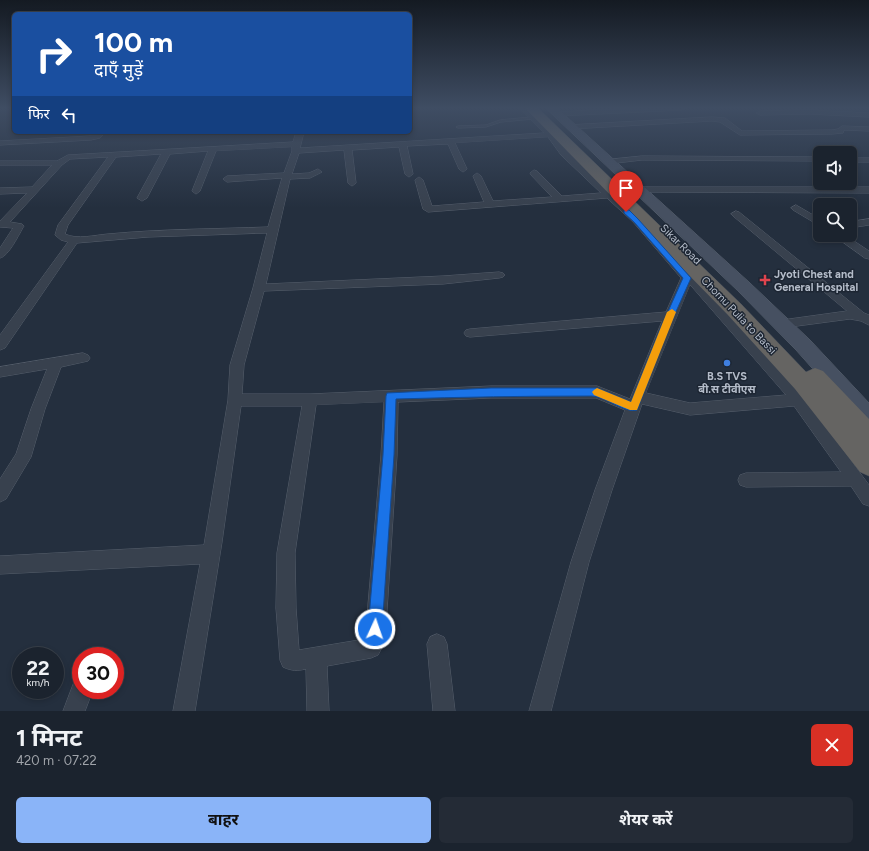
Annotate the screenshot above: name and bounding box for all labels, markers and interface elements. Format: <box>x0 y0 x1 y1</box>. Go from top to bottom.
text: 100 m <box>94 25 173 59</box>
icon: right <box>28 28 80 80</box>
text: दाएँ मुड़ें <box>94 59 143 81</box>
icon: left <box>58 104 80 126</box>
text: फिर <box>28 105 50 123</box>
map controls <box>813 146 857 242</box>
button: sound <box>813 146 857 190</box>
pin <box>609 171 643 212</box>
icon: arrive <box>615 177 637 199</box>
button: search <box>813 198 857 242</box>
street label: Sikar Road <box>657 222 704 267</box>
place label: Jyoti Chest and General Hospital <box>774 268 858 294</box>
street label: Chomu Pulia to Bassi <box>698 274 779 357</box>
marker: Jyoti Chest and General Hospital <box>759 274 771 286</box>
marker: B.S TVS बी.स टीवीएस <box>722 358 732 368</box>
place label: B.S TVS बी.स टीवीएस <box>698 370 757 396</box>
position arrow <box>354 608 396 650</box>
speed limit sign: 30 <box>72 647 124 699</box>
text: 22 <box>26 656 50 680</box>
text: km/h <box>27 676 49 689</box>
text: 1 मिनट <box>16 723 82 752</box>
button: close <box>811 724 853 766</box>
text: 420 m · 07:22 <box>16 753 97 768</box>
button: बाहर <box>16 797 431 843</box>
button: शेयर करें <box>439 797 853 843</box>

